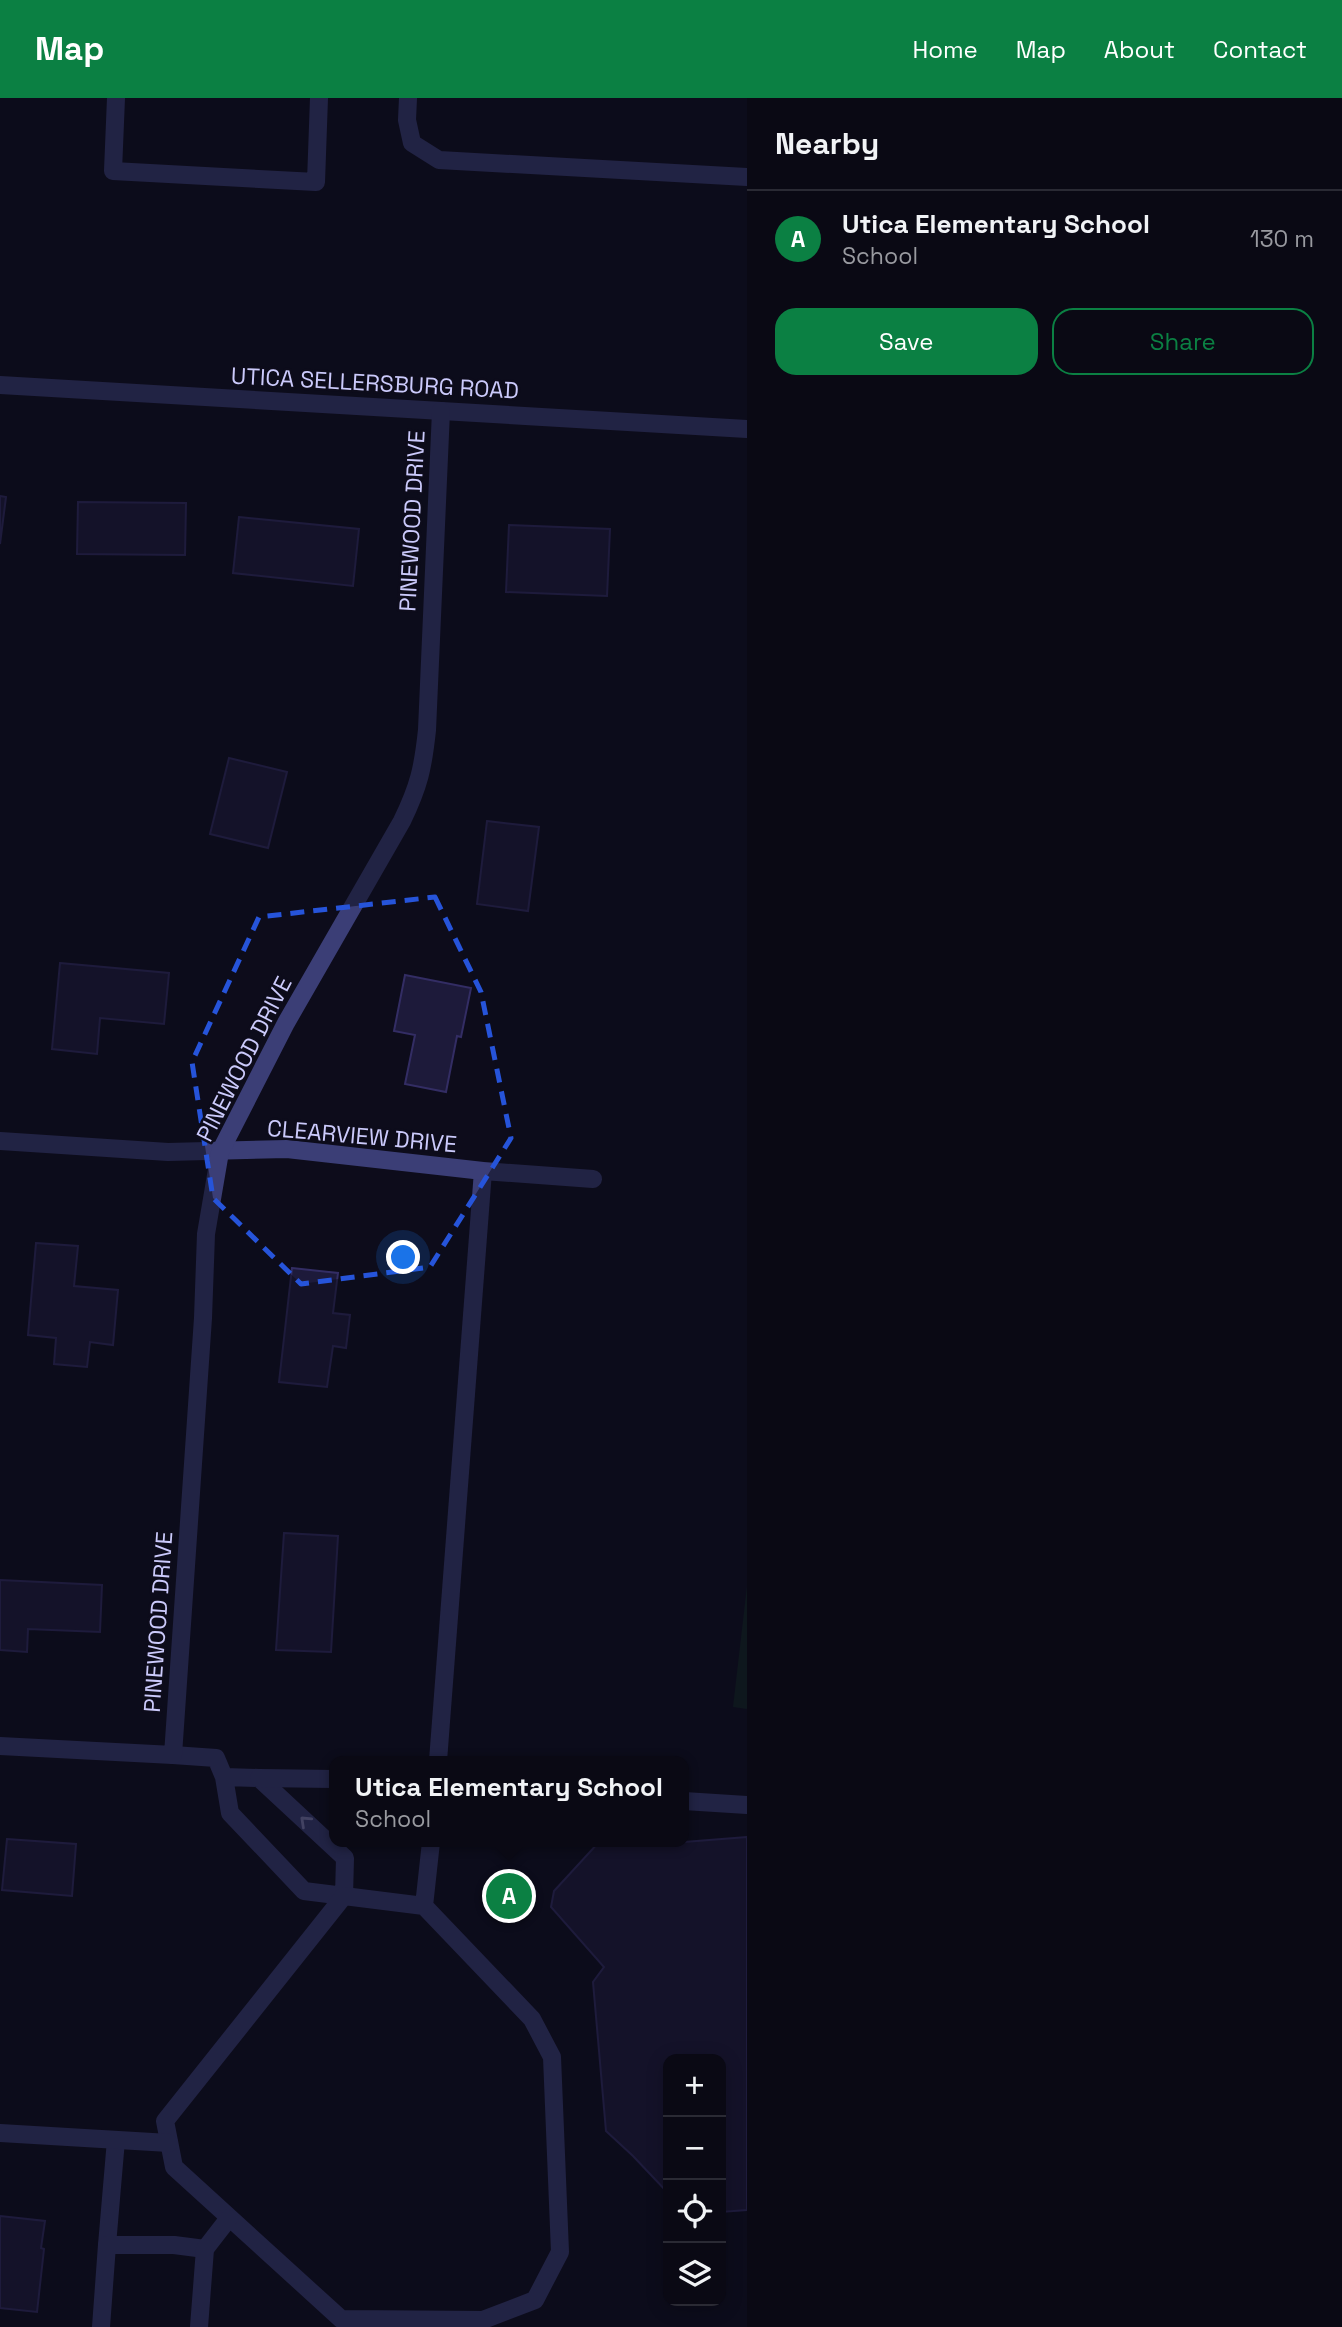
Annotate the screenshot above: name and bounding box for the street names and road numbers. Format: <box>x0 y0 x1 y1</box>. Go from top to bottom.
street label: UTICA SELLERSBURG ROAD <box>230 360 520 406</box>
street label: PINEWOOD DRIVE <box>392 430 432 612</box>
street label: PINEWOOD DRIVE <box>189 971 299 1147</box>
street label: CLEARVIEW DRIVE <box>266 1113 458 1159</box>
street label: PINEWOOD DRIVE <box>137 1530 179 1714</box>

